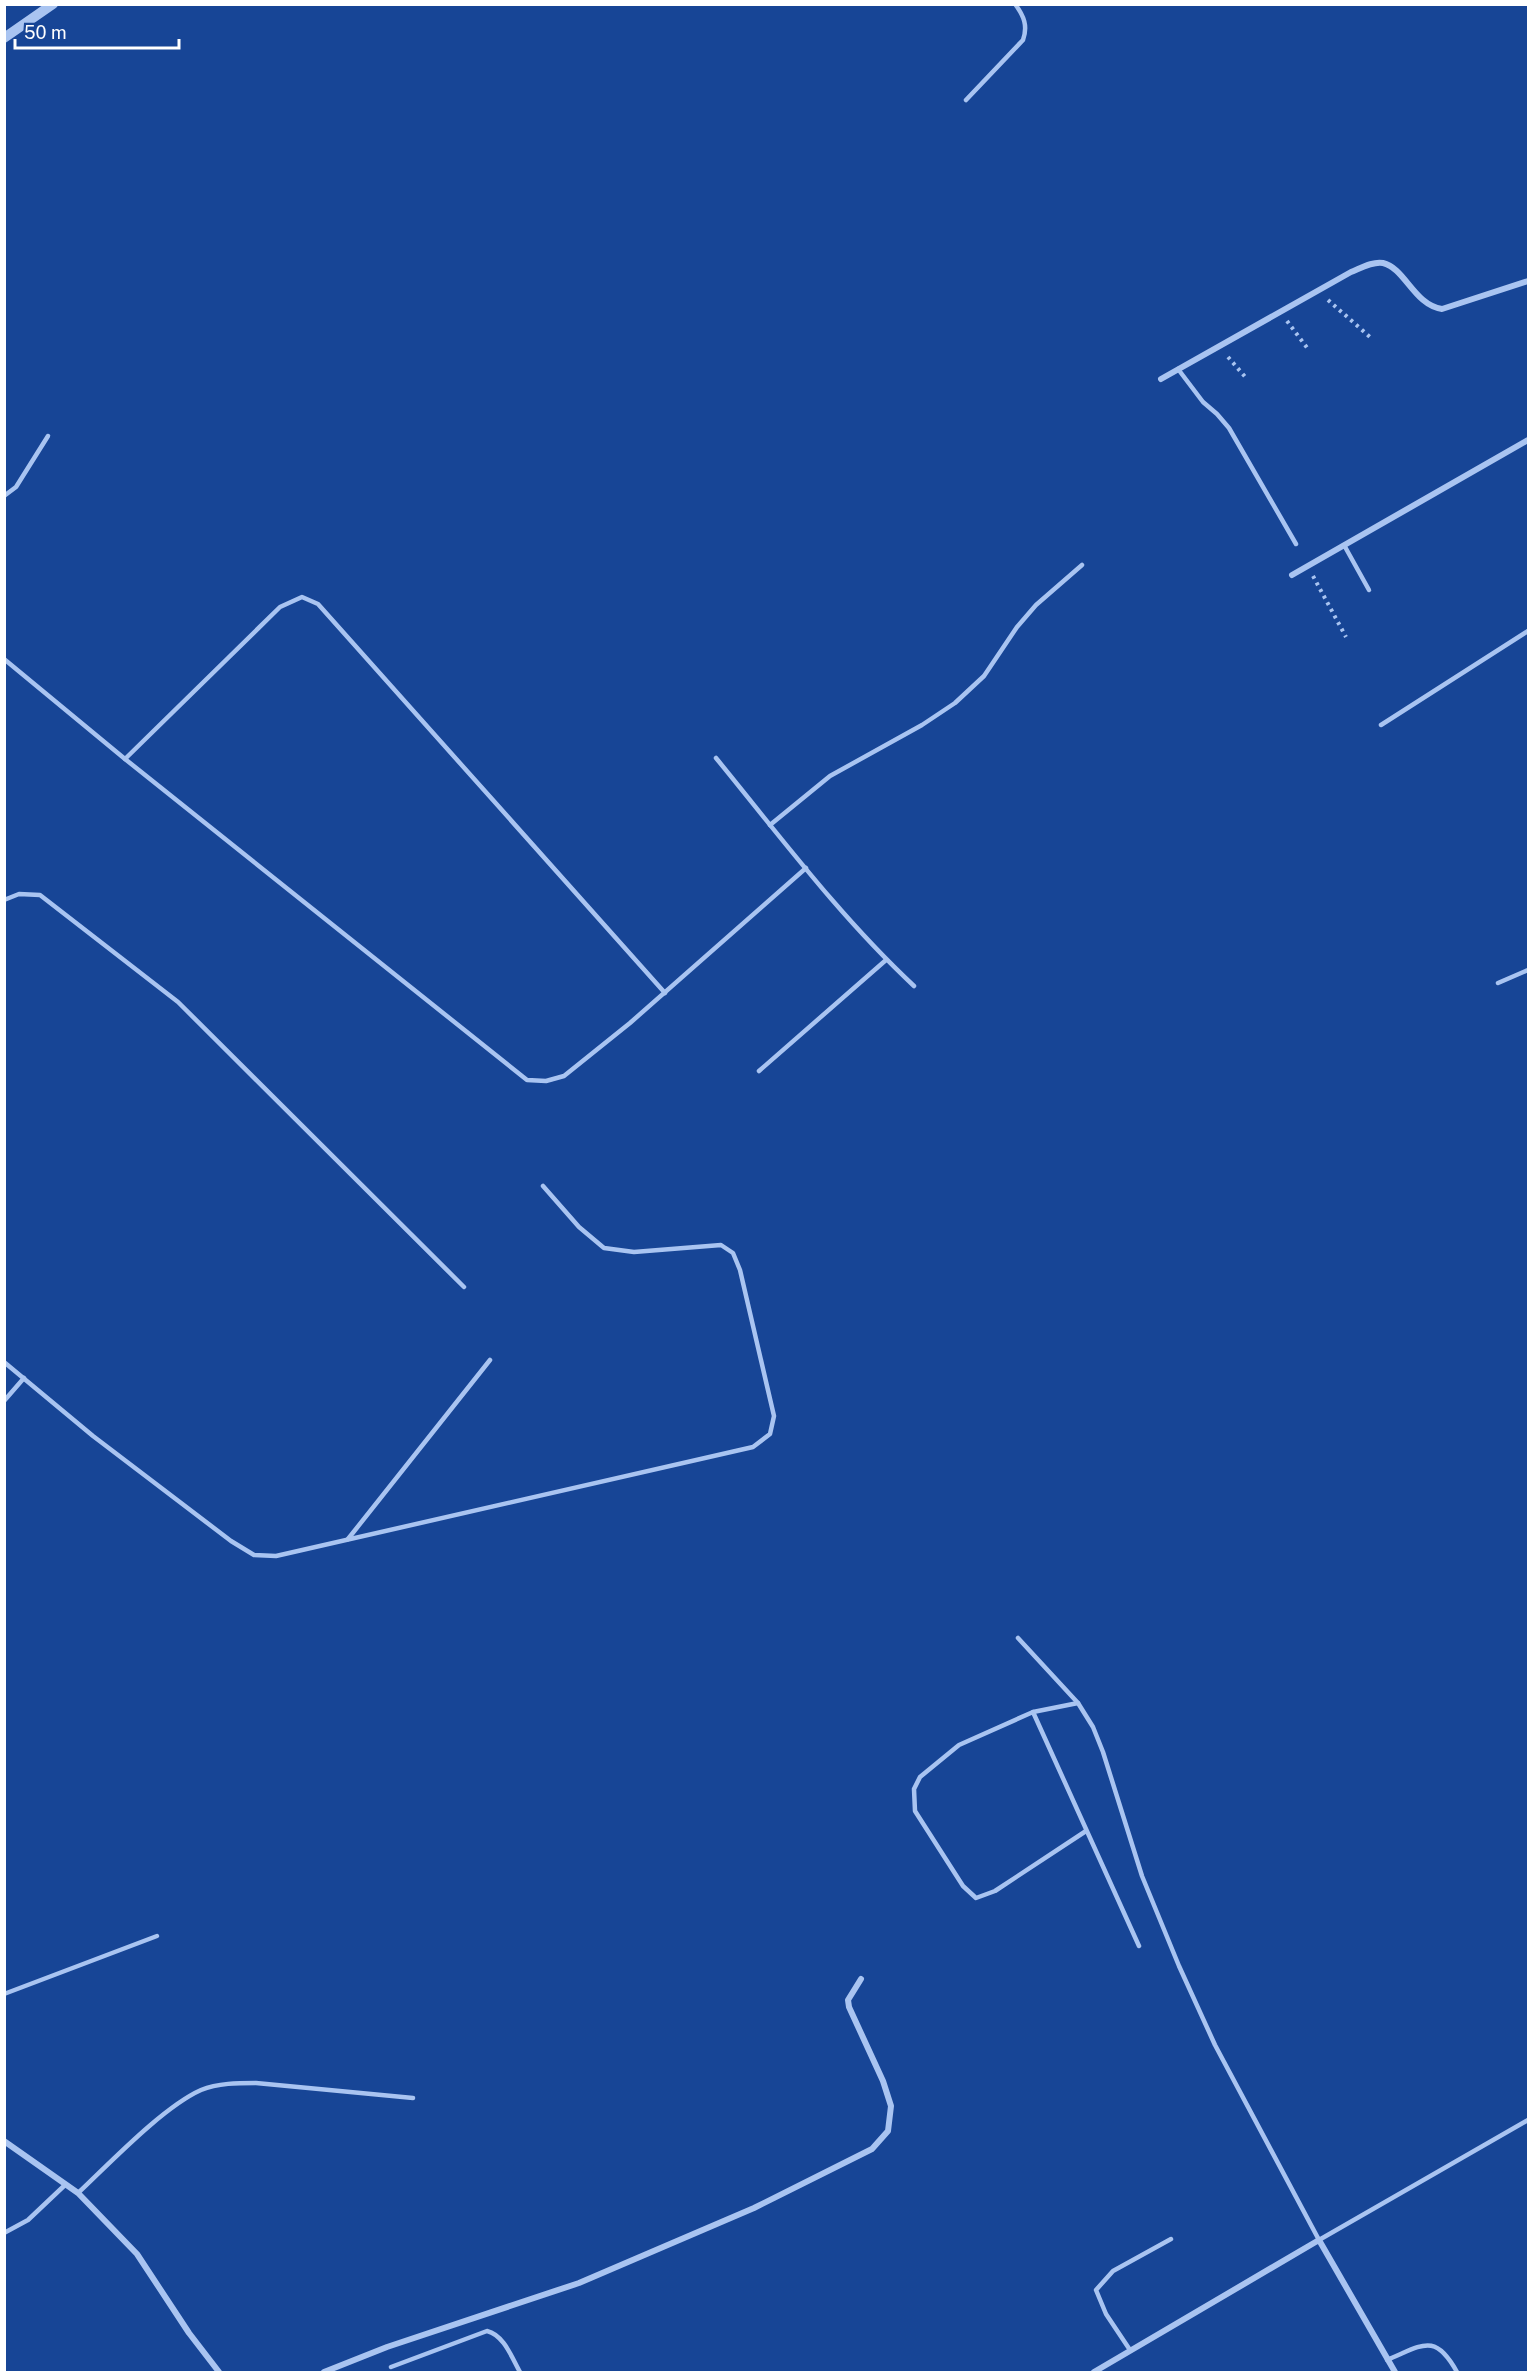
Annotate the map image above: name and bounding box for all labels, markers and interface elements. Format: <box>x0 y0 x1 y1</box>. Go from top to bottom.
scale bar <box>15 12 178 50</box>
text: 50 m <box>24 22 67 43</box>

